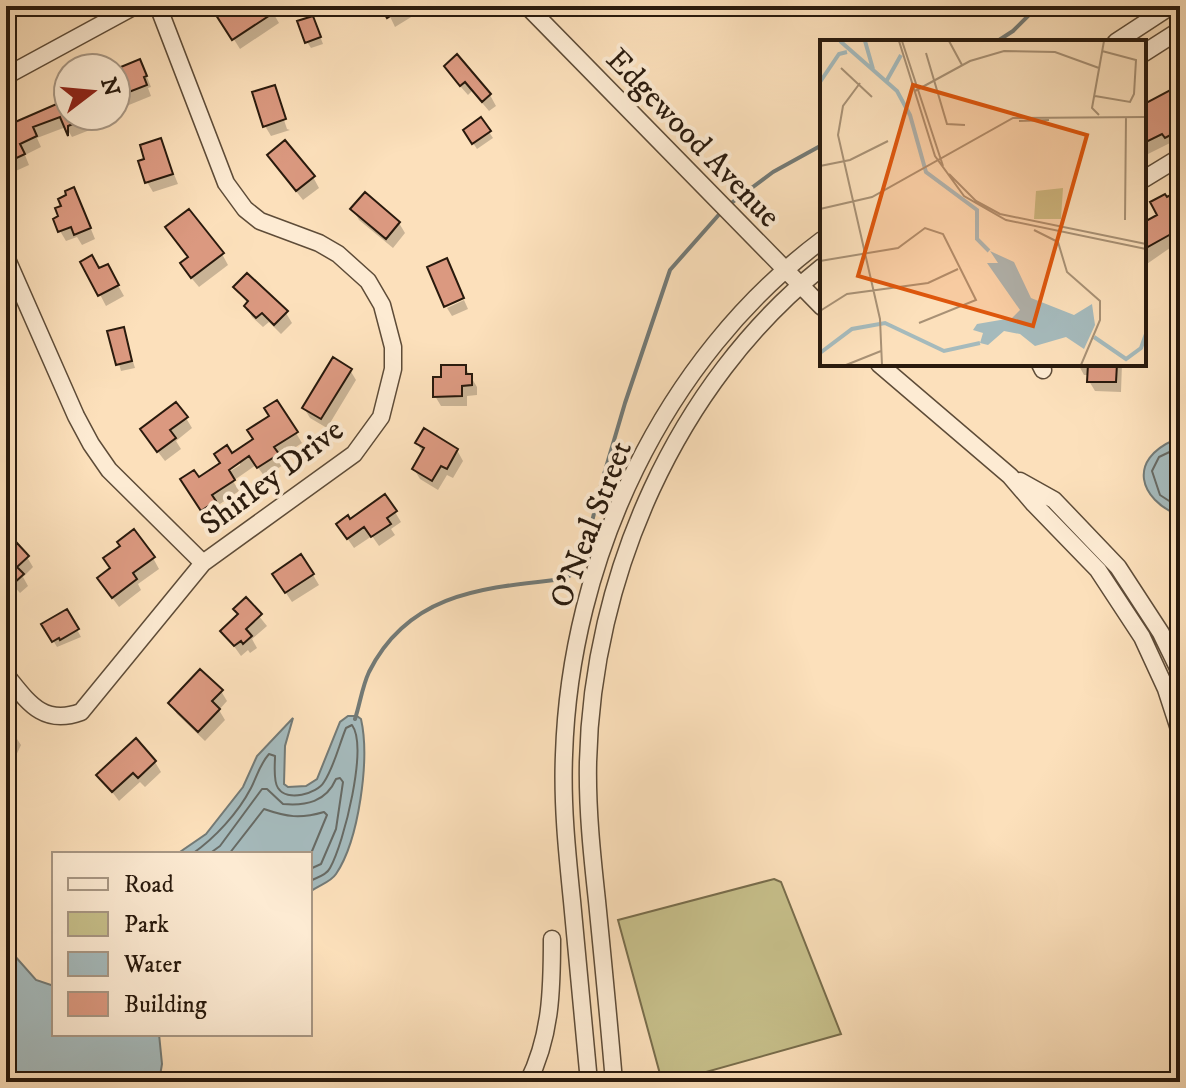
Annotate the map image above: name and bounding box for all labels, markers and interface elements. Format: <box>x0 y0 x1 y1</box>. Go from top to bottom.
street label: Edgewood Avenue <box>597 40 788 236</box>
inset map <box>820 40 1146 366</box>
north arrow <box>52 52 132 132</box>
text: N <box>94 74 125 99</box>
street label: Shirley Drive <box>192 411 352 545</box>
street label: O'Neal Street <box>542 436 642 614</box>
legend <box>52 852 312 1036</box>
text: Road <box>124 870 174 900</box>
text: Park <box>124 910 169 940</box>
text: Water <box>123 950 181 980</box>
text: Building <box>124 990 207 1020</box>

